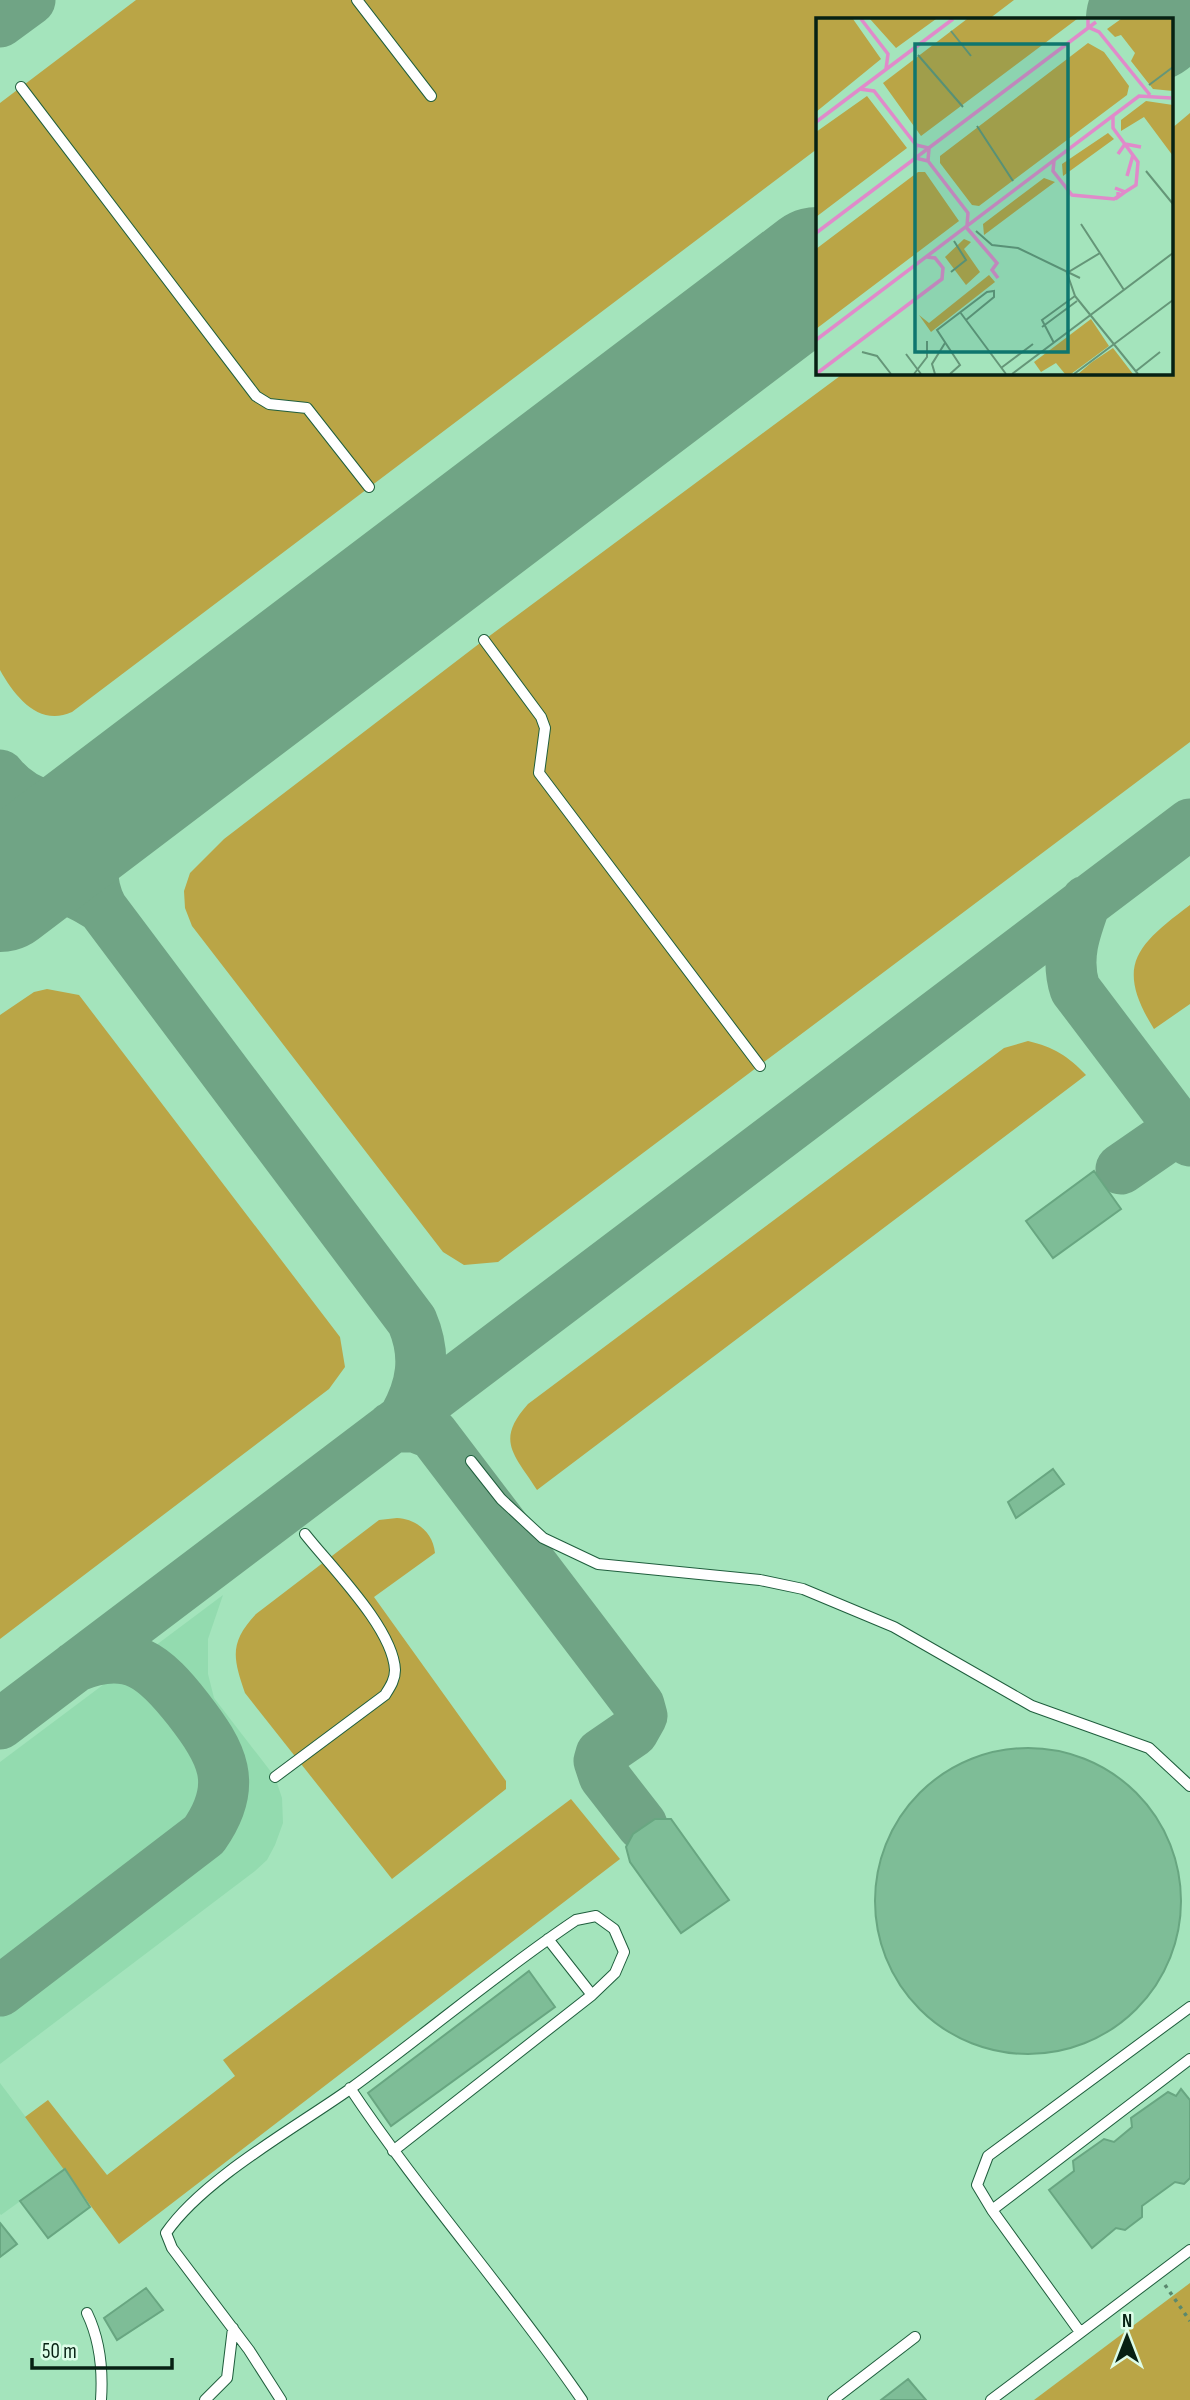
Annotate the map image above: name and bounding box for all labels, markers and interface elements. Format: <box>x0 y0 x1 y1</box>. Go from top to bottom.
inset map <box>816 18 1172 374</box>
north arrow <box>1092 2302 1162 2372</box>
text: N <box>1122 2310 1132 2333</box>
scale bar <box>32 2326 172 2370</box>
text: 50 m <box>42 2339 77 2364</box>

